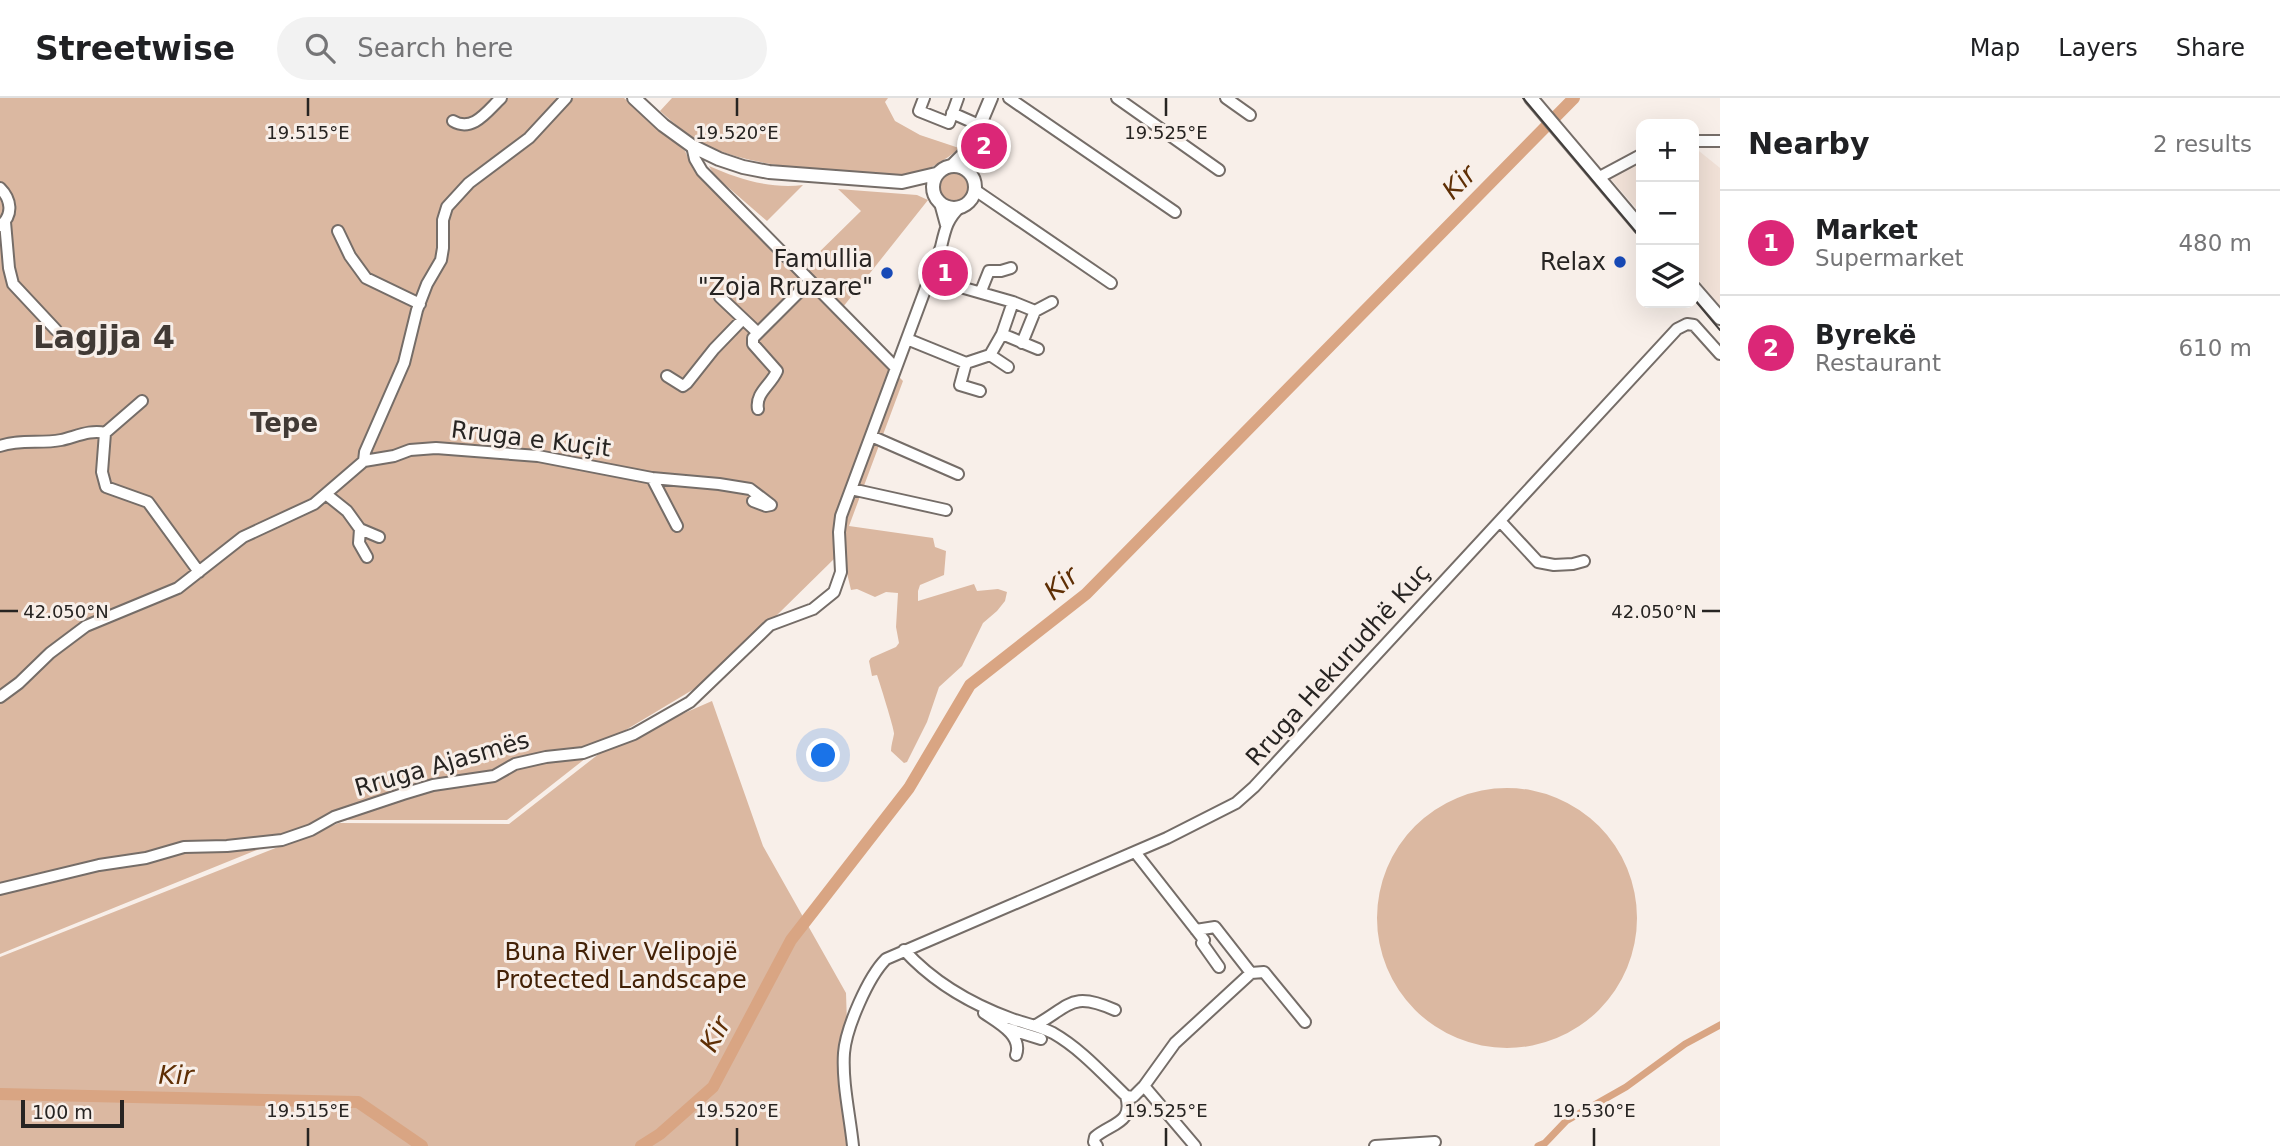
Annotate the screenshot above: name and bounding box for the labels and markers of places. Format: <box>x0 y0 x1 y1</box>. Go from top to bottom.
pin: 2 <box>961 120 1007 172</box>
place label: Famullia "Zoja Rruzare" <box>698 245 873 301</box>
pin: 1 <box>922 247 968 299</box>
place label: Relax <box>1540 248 1606 276</box>
marker: Relax <box>1612 254 1628 270</box>
marker: Famullia "Zoja Rruzare" <box>879 265 895 281</box>

